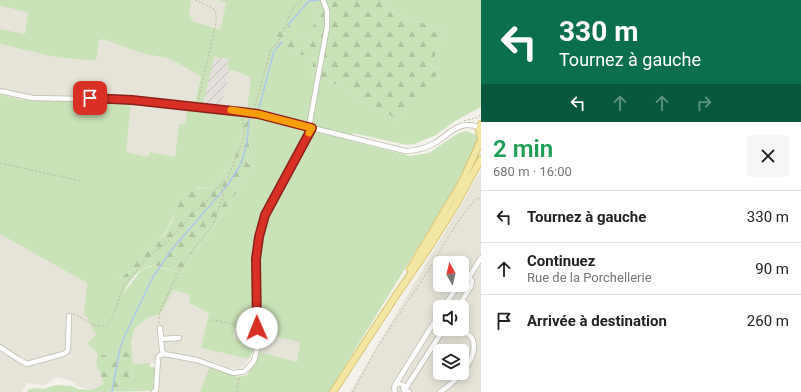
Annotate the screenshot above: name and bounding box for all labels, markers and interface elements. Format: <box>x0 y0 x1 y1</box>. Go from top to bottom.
text: 330 m <box>559 15 638 48</box>
icon: left <box>493 16 545 68</box>
text: Tournez à gauche <box>559 49 701 70</box>
pin <box>73 81 107 115</box>
icon: arrive <box>79 87 101 109</box>
icon: left <box>567 92 589 114</box>
icon: ahead <box>609 92 631 114</box>
icon: ahead <box>651 92 673 114</box>
icon: right <box>693 92 715 114</box>
text: 2 min <box>493 135 553 163</box>
button: close <box>747 135 789 177</box>
text: 680 m · 16:00 <box>493 164 572 179</box>
icon: left <box>493 206 515 228</box>
text: Tournez à gauche <box>527 208 646 226</box>
text: 330 m <box>747 208 789 226</box>
text: Continuez <box>527 252 595 270</box>
north arrow <box>433 256 469 292</box>
map controls <box>433 256 469 380</box>
icon: ahead <box>493 258 515 280</box>
text: 90 m <box>755 260 789 278</box>
text: Rue de la Porchellerie <box>527 270 652 285</box>
button: sound <box>433 300 469 336</box>
position arrow <box>236 307 278 349</box>
icon: arrive <box>493 310 515 332</box>
text: Arrivée à destination <box>527 312 667 330</box>
text: 260 m <box>747 312 789 330</box>
button: layers <box>433 344 469 380</box>

